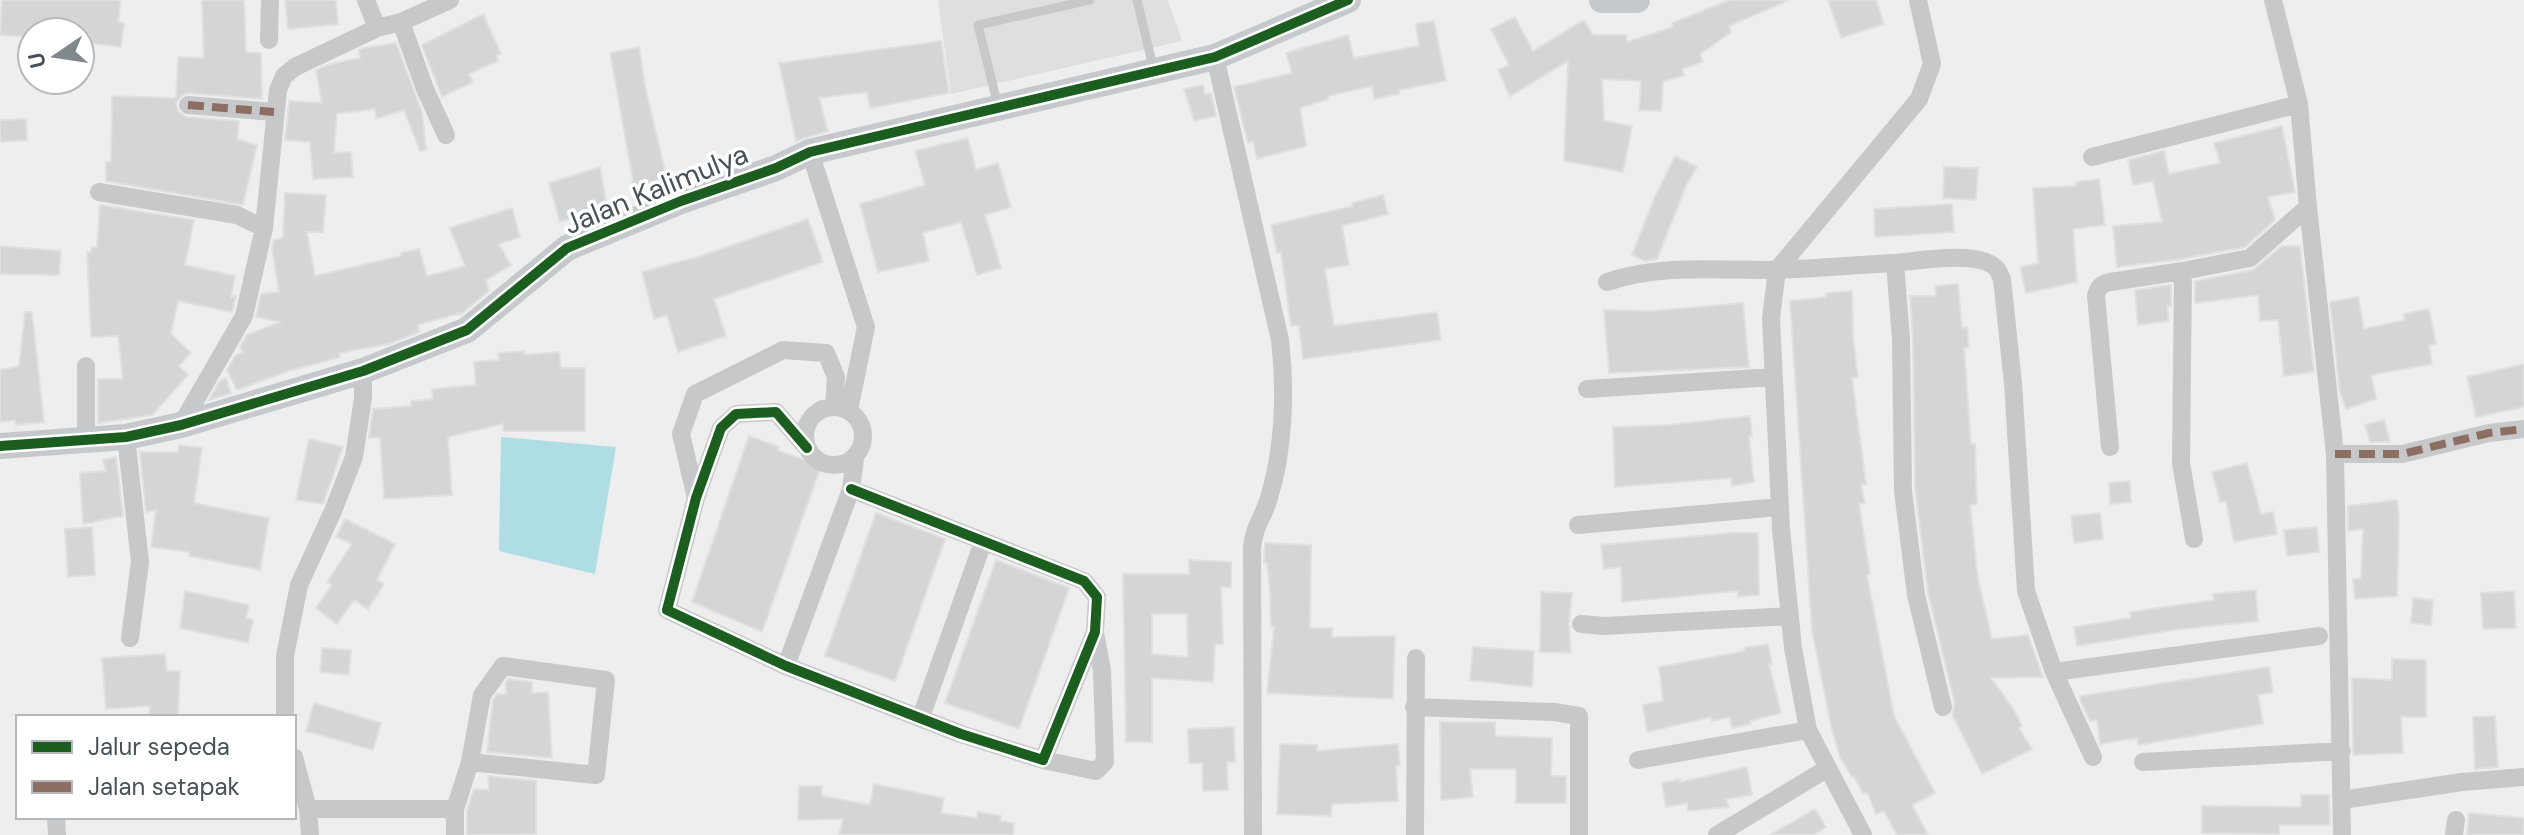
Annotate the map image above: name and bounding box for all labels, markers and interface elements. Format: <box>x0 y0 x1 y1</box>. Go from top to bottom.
north arrow <box>16 16 96 96</box>
text: U <box>21 50 53 71</box>
street label: Jalan Kalimulya <box>559 135 753 243</box>
legend <box>16 715 296 819</box>
text: Jalur sepeda <box>88 731 230 762</box>
text: Jalan setapak <box>88 771 240 802</box>

